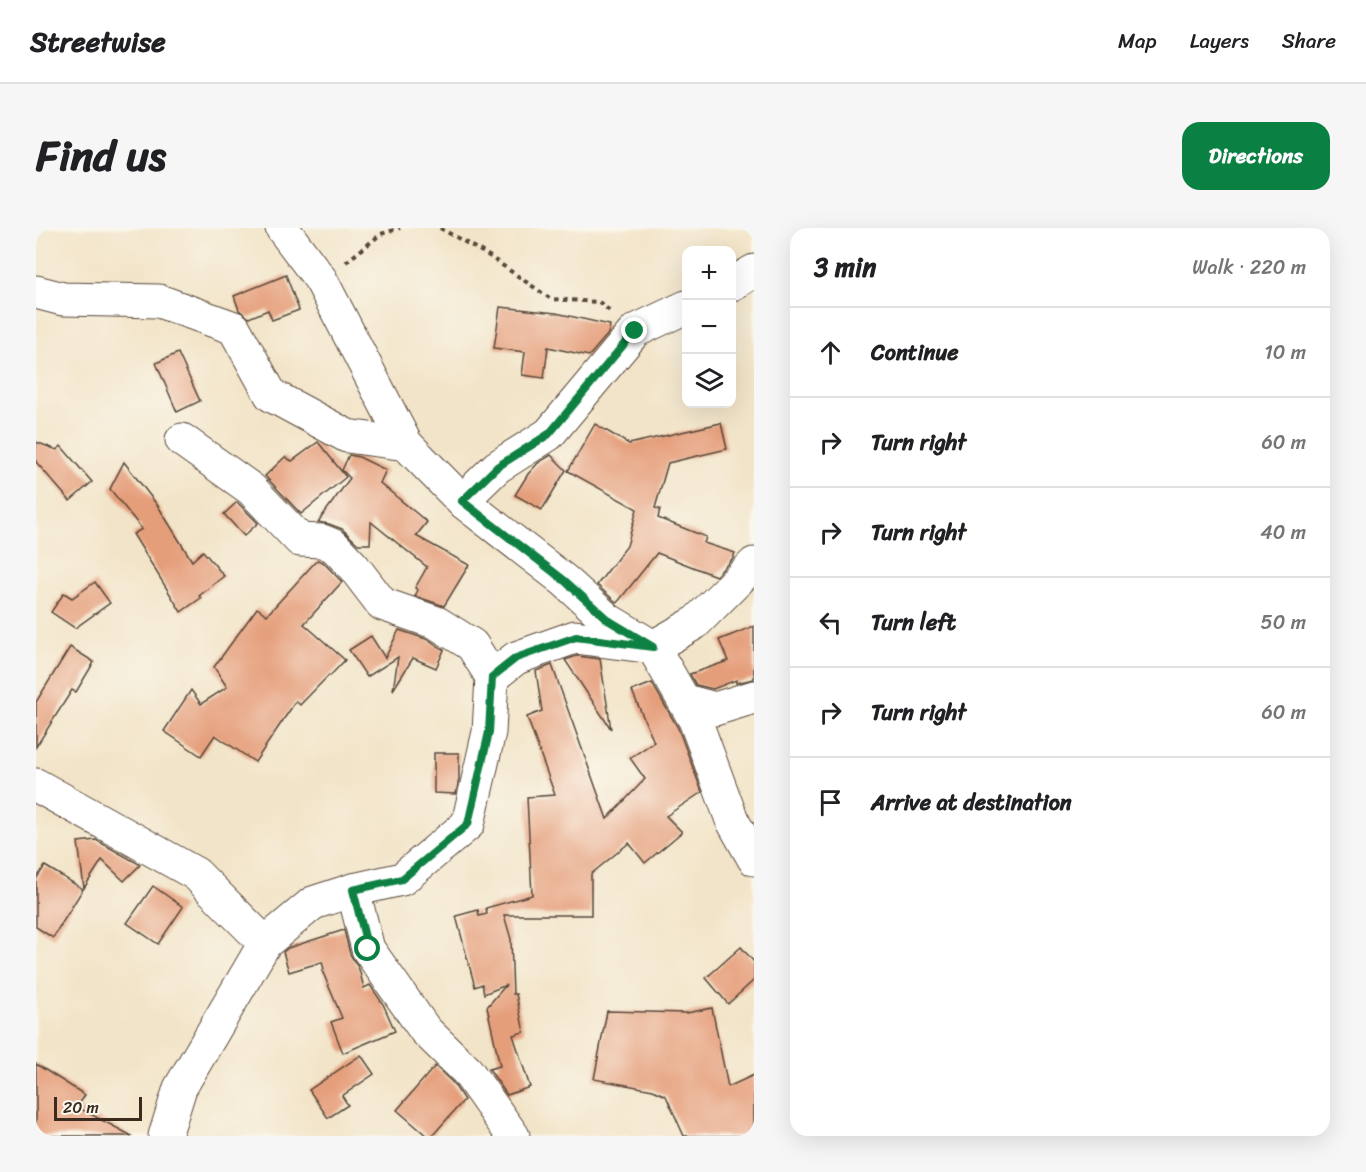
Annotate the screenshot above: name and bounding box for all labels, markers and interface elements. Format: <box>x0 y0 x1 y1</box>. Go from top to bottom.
text: Streetwise <box>30 17 166 66</box>
text: Map <box>1118 22 1157 60</box>
text: Layers <box>1190 22 1249 60</box>
text: Share <box>1282 22 1336 60</box>
text: Find us <box>36 119 166 193</box>
button: Directions <box>1182 122 1330 190</box>
text: 3 min <box>814 244 876 290</box>
map controls <box>682 246 736 408</box>
button: + <box>682 246 736 300</box>
text: Walk · 220 m <box>1192 250 1306 285</box>
button: − <box>682 300 736 354</box>
route end <box>621 317 647 343</box>
text: Continue <box>871 333 959 372</box>
text: 10 m <box>1264 335 1306 370</box>
icon: ahead <box>814 336 847 369</box>
button: layers <box>682 354 736 408</box>
text: Turn right <box>871 423 966 462</box>
text: 60 m <box>1261 425 1306 460</box>
icon: right <box>814 426 847 459</box>
text: Turn right <box>871 513 966 552</box>
text: 40 m <box>1260 515 1306 550</box>
icon: right <box>814 516 847 549</box>
text: Turn left <box>871 603 956 642</box>
text: 50 m <box>1261 605 1306 640</box>
icon: left <box>814 606 847 639</box>
text: Turn right <box>871 693 966 732</box>
text: 60 m <box>1261 695 1306 730</box>
icon: right <box>814 696 847 729</box>
text: Arrive at destination <box>871 783 1072 822</box>
icon: arrive <box>814 786 847 819</box>
route start <box>354 935 380 961</box>
text: 20 m <box>63 1093 99 1122</box>
scale bar <box>54 1094 142 1122</box>

